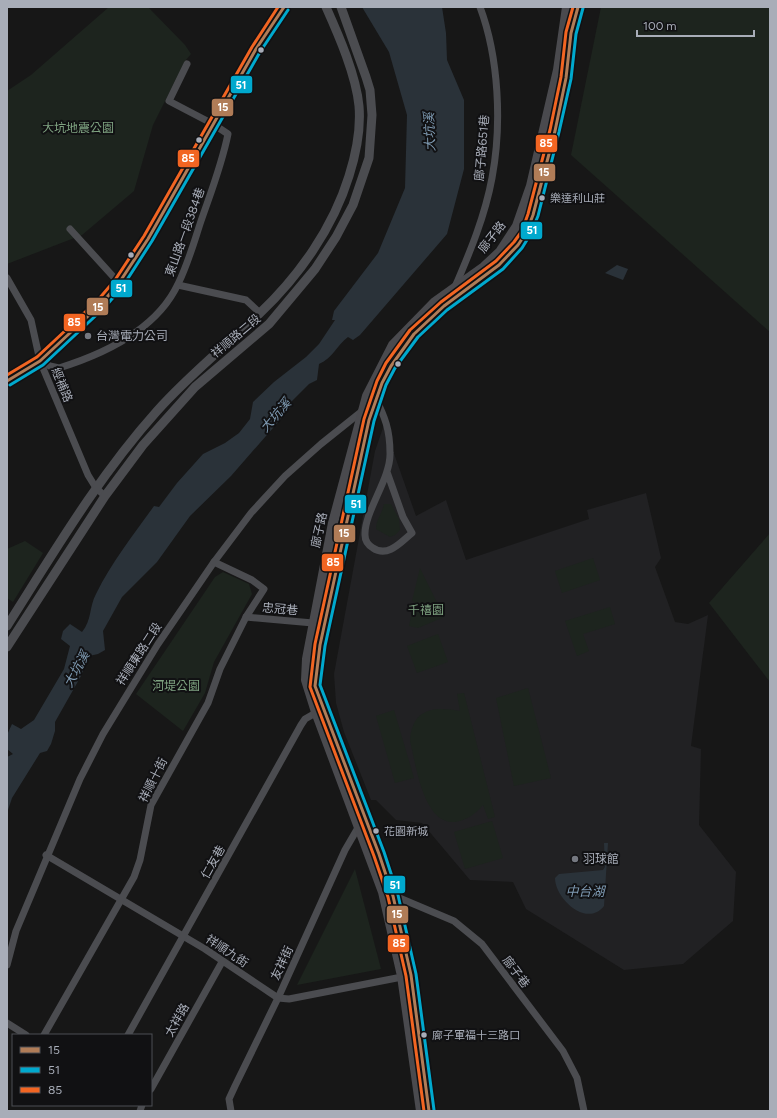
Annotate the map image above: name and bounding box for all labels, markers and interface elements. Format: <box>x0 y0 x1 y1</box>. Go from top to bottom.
scale bar <box>637 12 754 38</box>
text: 100 m <box>643 19 677 33</box>
unlabelled marker <box>256 45 266 55</box>
line badge: 51 <box>230 75 253 94</box>
text: 51 <box>235 79 247 92</box>
line badge: 15 <box>211 98 234 117</box>
text: 15 <box>217 101 229 114</box>
water label: 大坑溪 <box>421 110 438 152</box>
street label: 廍子路651巷 <box>472 114 492 182</box>
park label: 大坑地震公園 <box>42 121 114 135</box>
line badge: 85 <box>535 134 558 153</box>
unlabelled marker <box>194 135 204 145</box>
text: 85 <box>539 137 553 150</box>
line badge: 85 <box>177 149 200 168</box>
text: 85 <box>181 152 195 165</box>
line badge: 15 <box>533 163 556 182</box>
text: 15 <box>538 166 550 179</box>
street label: 東山路一段384巷 <box>162 186 208 278</box>
place label: 樂達利山莊 <box>550 192 605 205</box>
marker: 樂達利山莊 <box>537 193 547 203</box>
street label: 廍子路 <box>475 219 509 255</box>
line badge: 51 <box>520 221 543 240</box>
text: 51 <box>526 224 538 237</box>
unlabelled marker <box>126 250 136 260</box>
line badge: 51 <box>110 279 133 298</box>
text: 51 <box>115 282 127 295</box>
line badge: 15 <box>86 297 109 316</box>
text: 15 <box>92 301 104 314</box>
street label: 祥順路二段 <box>209 311 263 361</box>
line badge: 85 <box>63 313 86 332</box>
text: 85 <box>67 316 81 329</box>
place label: 台灣電力公司 <box>96 329 168 343</box>
marker: 台灣電力公司 <box>83 331 93 341</box>
unlabelled marker <box>393 359 403 369</box>
street label: 經補路 <box>49 366 75 404</box>
water label: 大坑溪 <box>257 394 295 435</box>
line badge: 51 <box>344 494 367 514</box>
text: 51 <box>350 498 362 511</box>
street label: 廍子路 <box>308 511 330 549</box>
line badge: 15 <box>333 524 356 543</box>
text: 15 <box>338 527 350 540</box>
line badge: 85 <box>321 553 344 572</box>
text: 85 <box>326 556 340 569</box>
street label: 忠冠巷 <box>261 600 299 618</box>
park label: 千禧園 <box>408 603 444 617</box>
street label: 祥順東路二段 <box>114 620 164 688</box>
water label: 大坑溪 <box>60 647 93 690</box>
park label: 河堤公園 <box>152 679 200 693</box>
street label: 祥順十街 <box>136 755 170 805</box>
place label: 花園新城 <box>384 825 428 838</box>
marker: 花園新城 <box>371 826 381 836</box>
street label: 仁友巷 <box>198 843 228 881</box>
place label: 羽球館 <box>583 852 619 866</box>
marker: 羽球館 <box>570 854 580 864</box>
line badge: 51 <box>383 875 406 894</box>
text: 51 <box>389 879 401 892</box>
water label: 中台湖 <box>565 884 606 899</box>
line badge: 15 <box>386 905 409 924</box>
text: 15 <box>391 908 403 921</box>
street label: 祥順九街 <box>203 932 251 970</box>
line badge: 85 <box>387 934 410 953</box>
text: 85 <box>392 937 406 950</box>
street label: 友祥街 <box>268 944 296 982</box>
street label: 廍子巷 <box>500 953 532 991</box>
street label: 太祥路 <box>162 1001 192 1039</box>
place label: 廍子軍福十三路口 <box>432 1029 520 1042</box>
marker: 廍子軍福十三路口 <box>419 1030 429 1040</box>
legend <box>12 1034 152 1106</box>
text: 15 <box>48 1043 60 1057</box>
text: 51 <box>48 1063 60 1077</box>
text: 85 <box>48 1083 62 1097</box>

